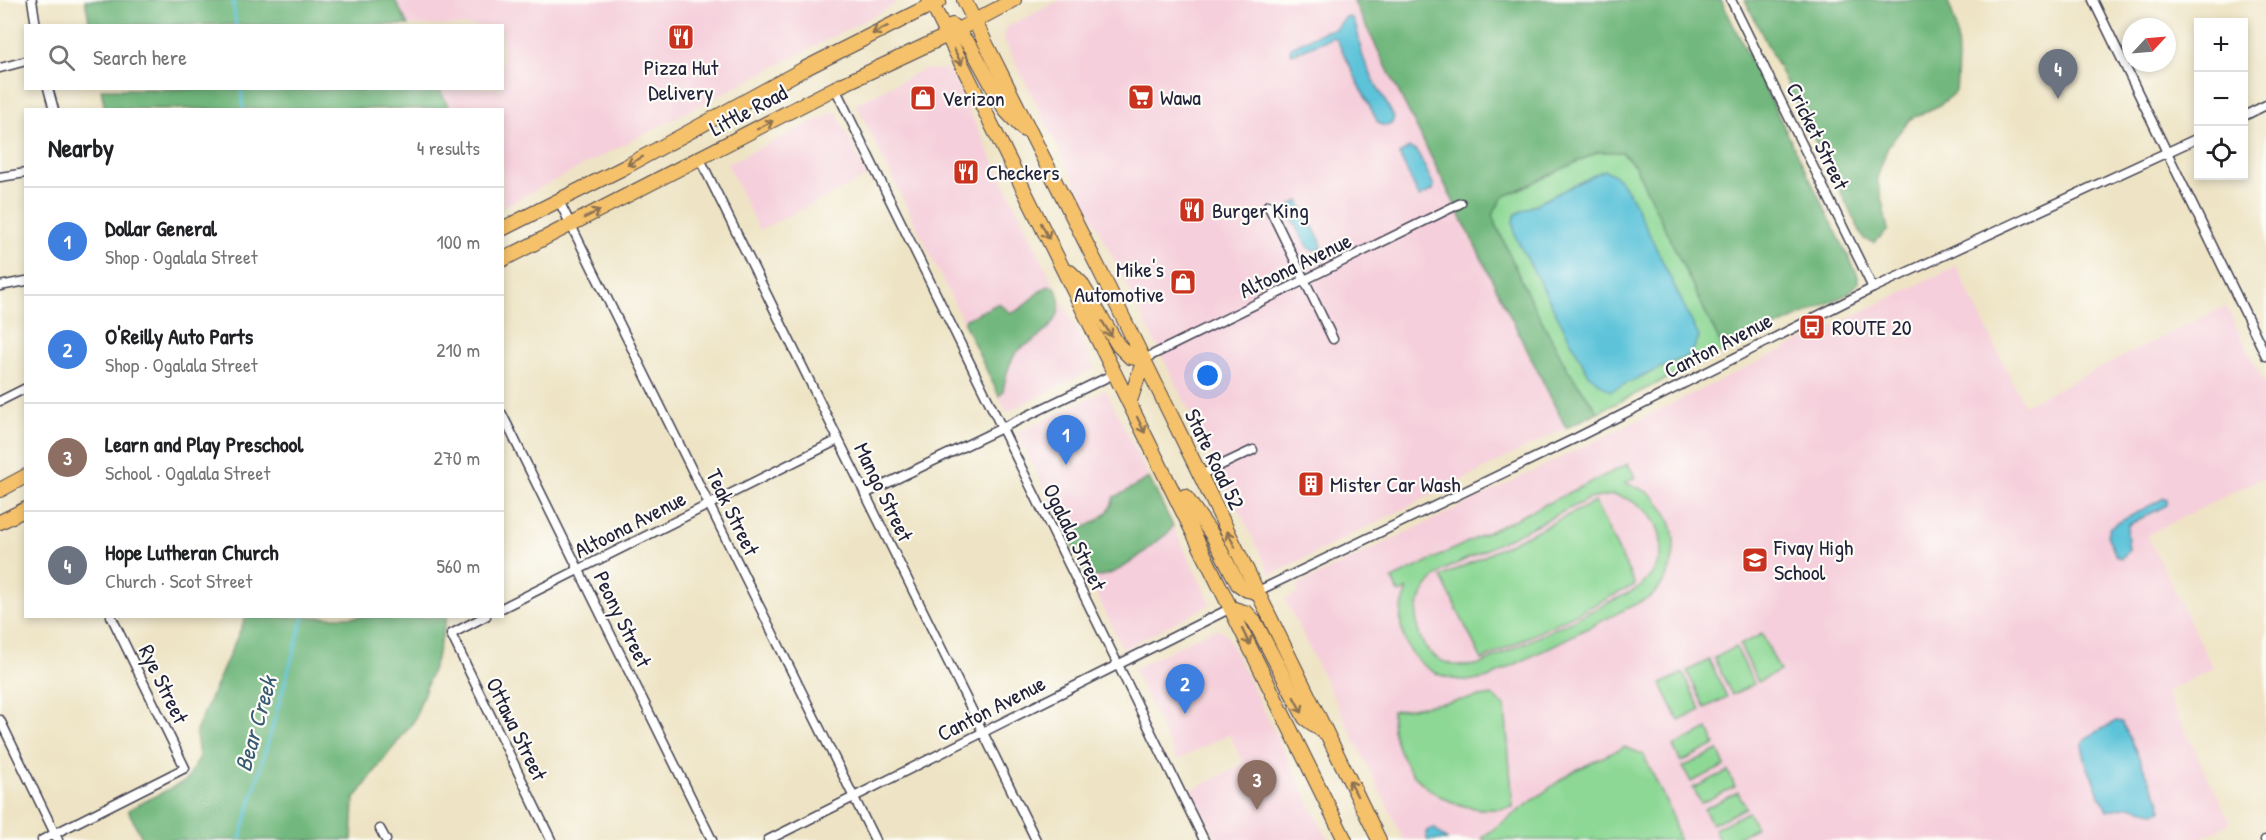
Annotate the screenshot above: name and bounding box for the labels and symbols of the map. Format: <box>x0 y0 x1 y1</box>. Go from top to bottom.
north arrow <box>2122 18 2176 72</box>
restaurant icon: Pizza Hut Delivery <box>666 22 696 52</box>
one-way arrow <box>871 25 889 37</box>
one-way arrow <box>953 47 965 65</box>
pin: 4 <box>2038 50 2078 99</box>
place label: Pizza Hut Delivery <box>644 52 719 107</box>
street label: Little Road <box>704 77 792 143</box>
street label: Cricket Street <box>1779 77 1857 195</box>
supermarket icon: Wawa <box>1126 82 1156 112</box>
place label: Wawa <box>1160 82 1201 112</box>
shop icon: Verizon <box>908 83 938 113</box>
place label: Verizon <box>942 83 1005 113</box>
one-way arrow <box>756 119 773 131</box>
one-way arrow <box>627 156 645 167</box>
restaurant icon: Checkers <box>951 157 981 187</box>
place label: Checkers <box>986 157 1059 187</box>
restaurant icon: Burger King <box>1177 195 1207 225</box>
place label: Burger King <box>1212 195 1309 225</box>
one-way arrow <box>583 208 601 220</box>
one-way arrow <box>1040 222 1051 240</box>
street label: Altoona Avenue <box>1234 225 1356 305</box>
place label: Mike's Automotive <box>1074 254 1164 309</box>
shop icon: Mike's Automotive <box>1168 267 1198 297</box>
street label: Canton Avenue <box>1659 305 1778 385</box>
bus stop icon: ROUTE 20 <box>1797 312 1827 342</box>
place label: ROUTE 20 <box>1832 312 1912 342</box>
one-way arrow <box>1101 320 1114 337</box>
your location <box>1193 361 1222 390</box>
street label: State Road 52 <box>1178 404 1253 515</box>
one-way arrow <box>1136 415 1147 433</box>
pin: 1 <box>1046 416 1086 465</box>
street label: Mango Street <box>847 438 921 547</box>
street label: Teak Street <box>699 464 767 561</box>
building icon: Mister Car Wash <box>1296 469 1326 499</box>
place label: Mister Car Wash <box>1330 469 1460 499</box>
street label: Ogalala Street <box>1036 478 1114 596</box>
street label: Altoona Avenue <box>569 483 691 565</box>
one-way arrow <box>1224 530 1236 548</box>
place label: Fivay High School <box>1773 532 1853 587</box>
school or university icon: Fivay High School <box>1740 545 1770 575</box>
street label: Peony Street <box>587 566 659 673</box>
one-way arrow <box>1240 628 1252 646</box>
street label: Rye Street <box>132 640 196 729</box>
pin: 2 <box>1166 664 1204 714</box>
street label: Canton Avenue <box>932 668 1051 748</box>
water label: Bear Creek <box>226 671 284 775</box>
street label: Ottawa Street <box>479 672 555 786</box>
one-way arrow <box>1293 695 1304 713</box>
pin: 3 <box>1238 760 1276 810</box>
one-way arrow <box>1347 779 1358 797</box>

